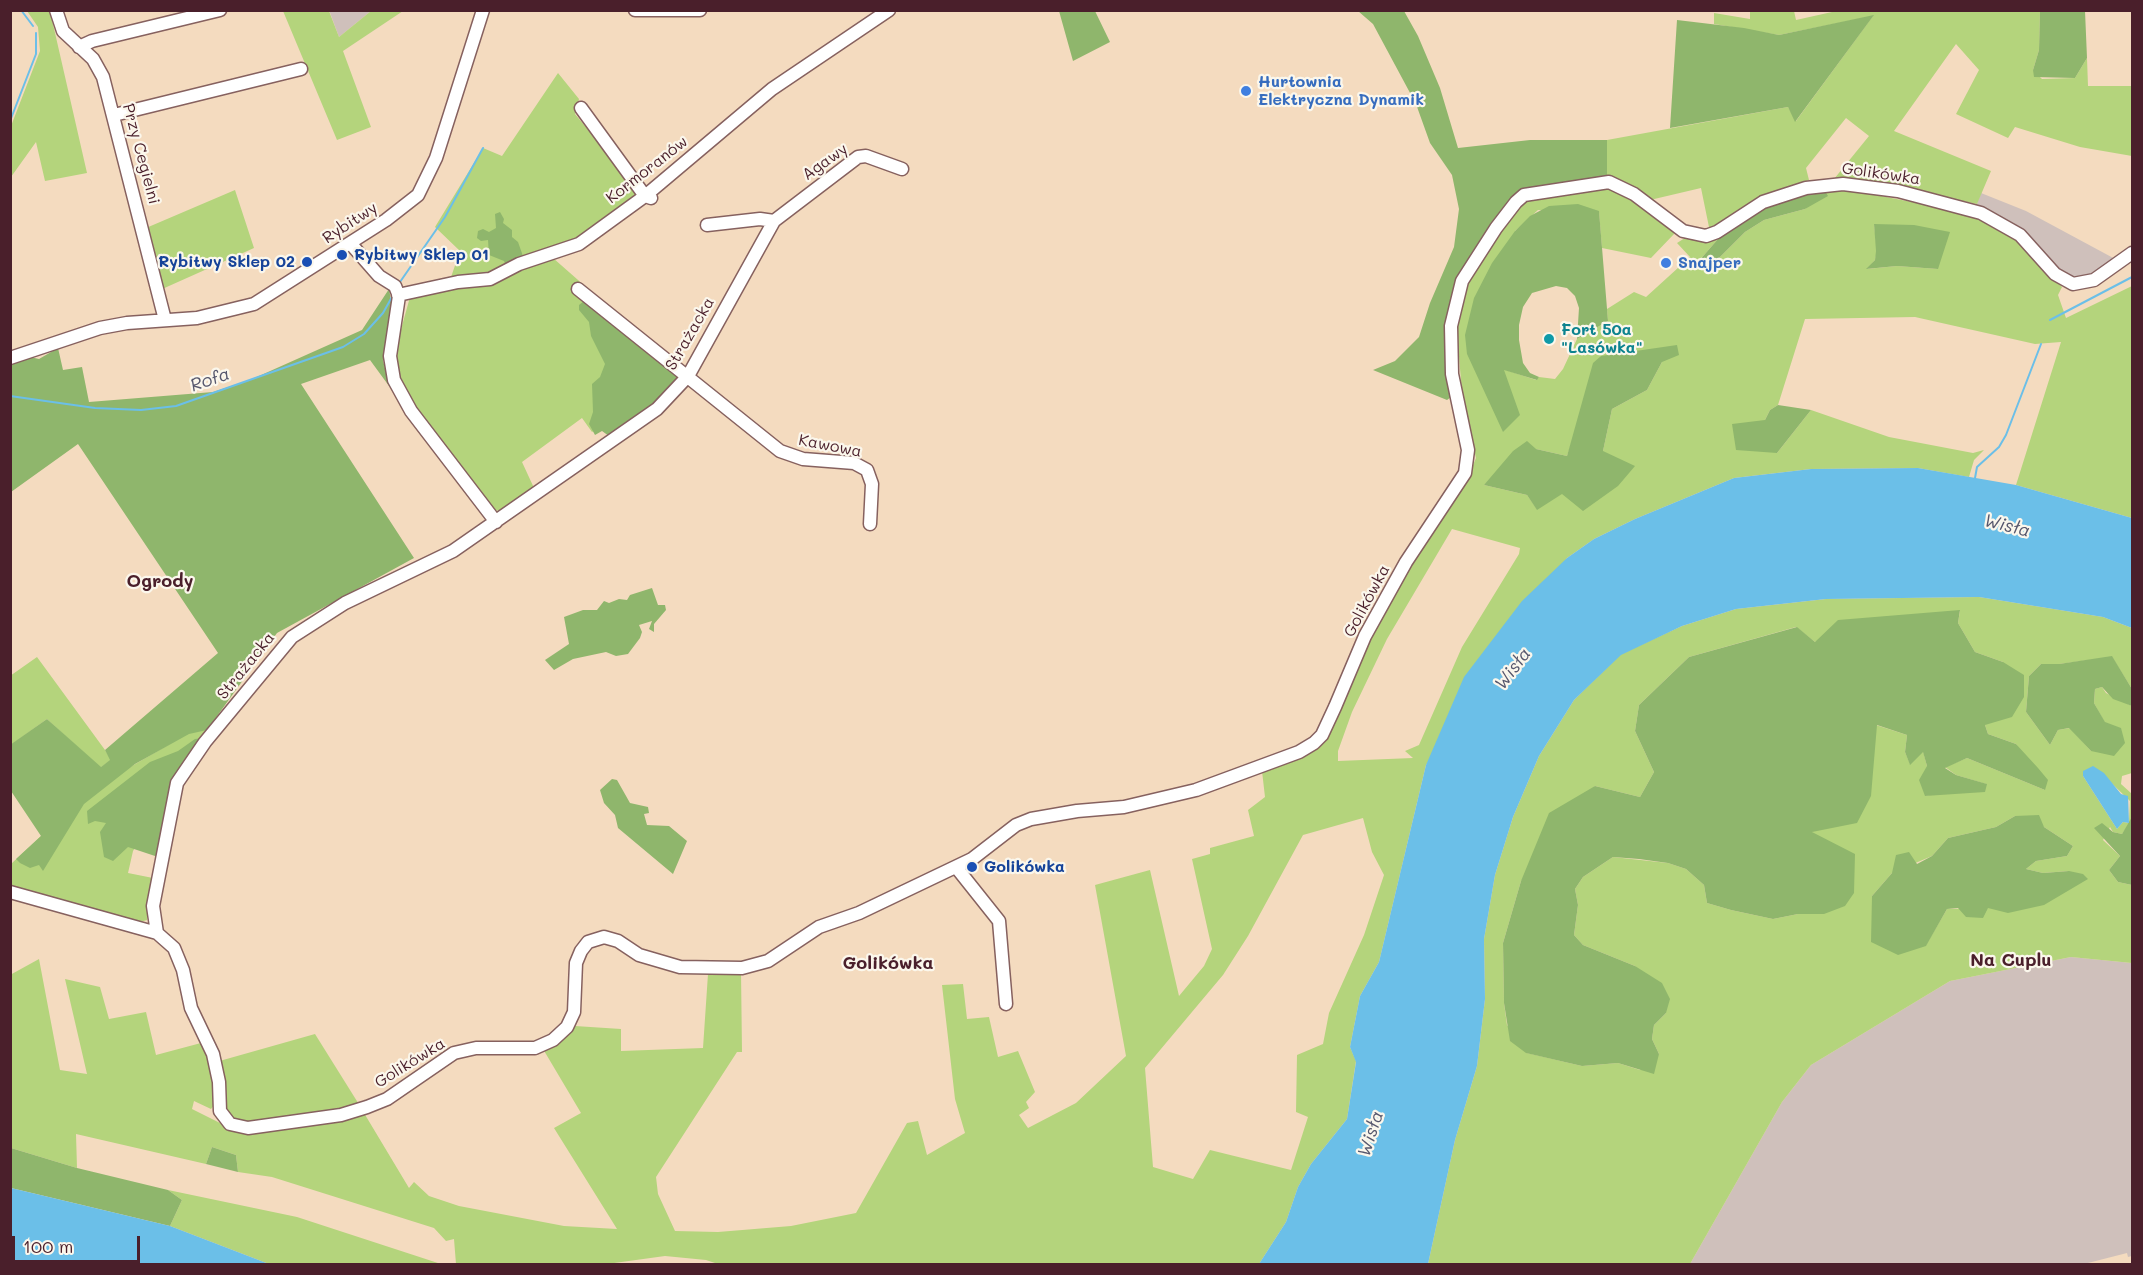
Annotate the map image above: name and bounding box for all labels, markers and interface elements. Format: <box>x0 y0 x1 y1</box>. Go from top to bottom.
place label: Hurtownia Elektryczna Dynamik <box>1258 72 1424 110</box>
marker: Hurtownia Elektryczna Dynamik <box>1239 84 1253 98</box>
street label: Przy Cegielni <box>118 102 164 206</box>
street label: Kormoranów <box>602 132 692 208</box>
street label: Agawy <box>799 139 851 185</box>
street label: Golikówka <box>1840 159 1922 189</box>
street label: Rybitwy <box>319 198 381 248</box>
place label: Rybitwy Sklep 01 <box>354 245 489 265</box>
marker: Rybitwy Sklep 01 <box>335 248 349 262</box>
place label: Rybitwy Sklep 02 <box>158 252 295 272</box>
place label: Snajper <box>1678 253 1741 273</box>
marker: Rybitwy Sklep 02 <box>300 255 314 269</box>
marker: Snajper <box>1659 256 1673 270</box>
street label: Strażacka <box>661 294 719 374</box>
place label: Fort 50a "Lasówka" <box>1561 320 1643 358</box>
marker: Fort 50a "Lasówka" <box>1542 332 1556 346</box>
water label: Rofa <box>187 363 233 397</box>
street label: Kawowa <box>797 430 863 462</box>
water label: Wisła <box>1982 510 2032 542</box>
street label: Golikówka <box>1340 562 1394 640</box>
district label: Ogrody <box>127 570 193 592</box>
street label: Strażacka <box>213 629 279 703</box>
water label: Wisła <box>1490 644 1536 694</box>
place label: Golikówka <box>984 857 1065 877</box>
marker: Golikówka <box>965 860 979 874</box>
district label: Na Cuplu <box>1970 949 2052 971</box>
district label: Golikówka <box>843 952 933 974</box>
street label: Golikówka <box>371 1034 449 1092</box>
water label: Wisła <box>1353 1108 1389 1160</box>
scale bar <box>15 1224 142 1262</box>
text: 100 m <box>23 1234 73 1258</box>

